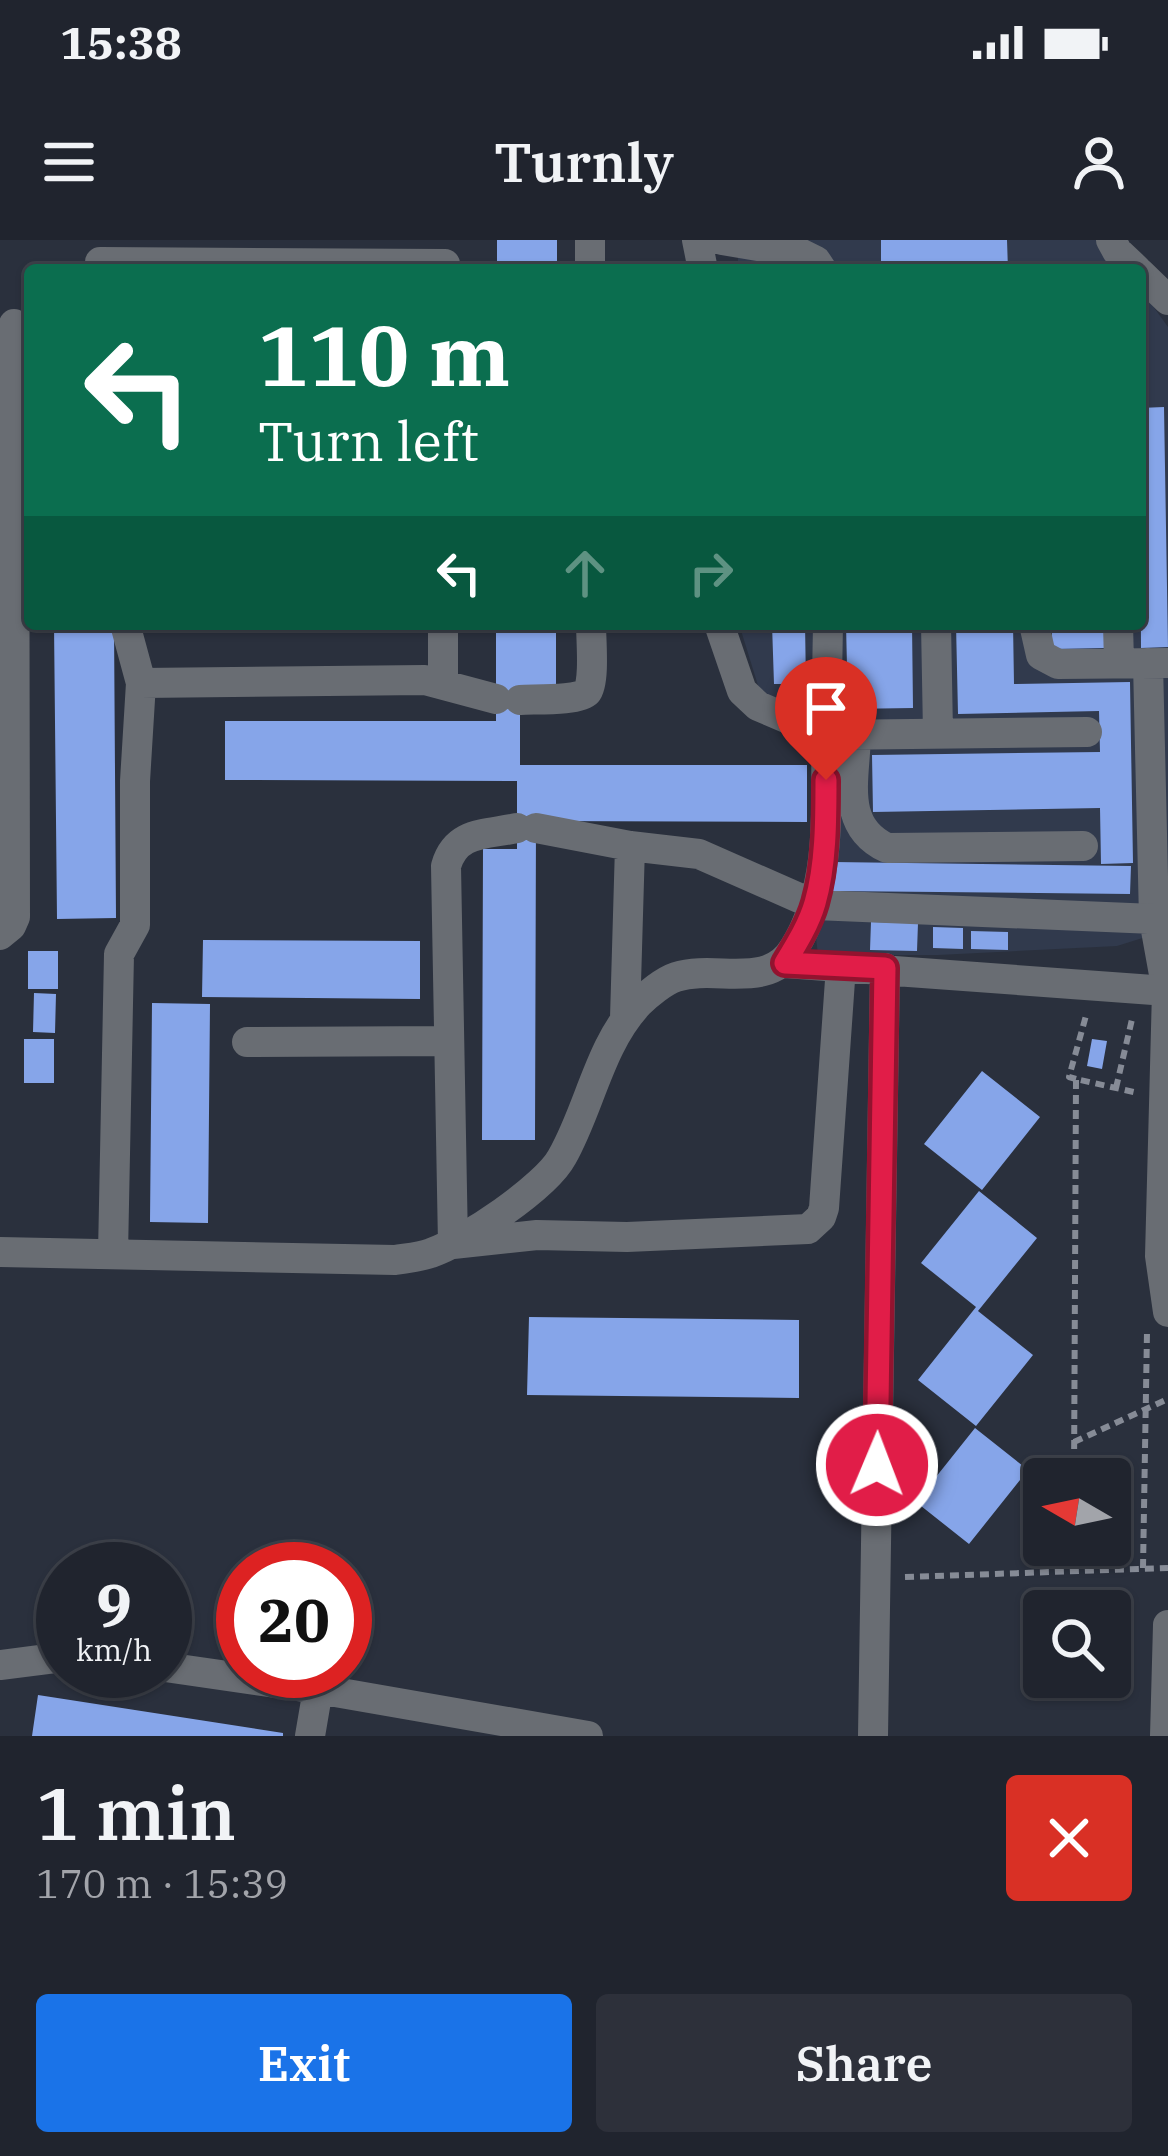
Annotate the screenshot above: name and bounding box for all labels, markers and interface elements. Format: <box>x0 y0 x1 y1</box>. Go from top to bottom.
text: 15:38 <box>60 13 182 71</box>
text: Turnly <box>494 127 674 197</box>
icon: menu <box>36 129 102 195</box>
icon: person <box>1066 129 1132 195</box>
text: 110 m <box>258 300 510 409</box>
icon: left <box>60 312 216 468</box>
text: Turn left <box>258 406 479 476</box>
icon: left <box>426 540 492 606</box>
icon: ahead <box>552 540 618 606</box>
icon: right <box>678 540 744 606</box>
pin <box>775 657 877 780</box>
icon: arrive <box>793 675 859 741</box>
position arrow <box>814 1402 940 1528</box>
north arrow <box>1023 1458 1131 1566</box>
map controls <box>1023 1458 1131 1698</box>
speed limit sign: 20 <box>216 1542 372 1698</box>
text: 9 <box>96 1565 132 1644</box>
button: search <box>1023 1590 1131 1698</box>
text: km/h <box>76 1630 152 1669</box>
text: 1 min <box>36 1766 236 1860</box>
button: close <box>1006 1775 1132 1901</box>
text: 170 m · 15:39 <box>36 1858 288 1909</box>
button: Exit <box>36 1994 572 2132</box>
button: Share <box>596 1994 1132 2132</box>

